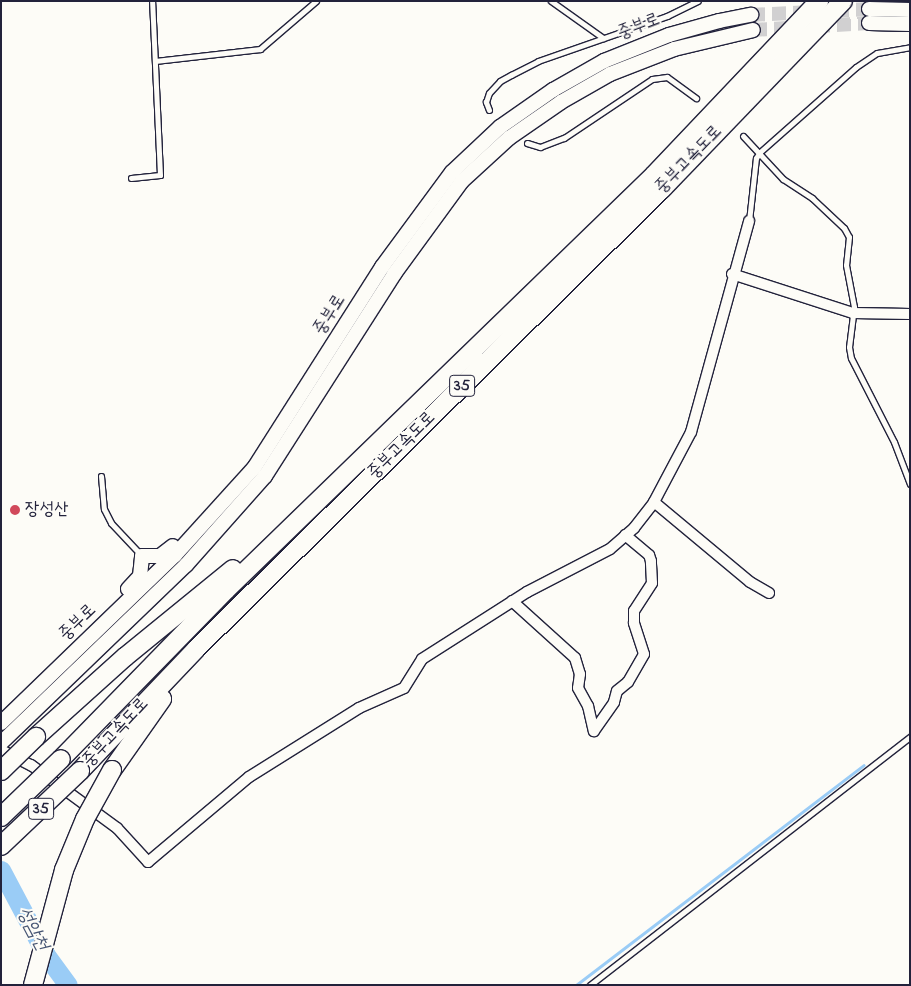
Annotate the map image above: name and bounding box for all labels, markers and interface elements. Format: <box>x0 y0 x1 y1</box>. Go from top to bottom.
street label: 중부로 <box>615 9 663 45</box>
street label: 중부고속도로 <box>651 121 727 199</box>
street label: 중부로 <box>309 291 351 339</box>
road number: 35 <box>448 372 476 400</box>
street label: 중부고속도로 <box>364 408 440 484</box>
place label: 장성산 <box>25 499 68 521</box>
marker: 장성산 <box>9 504 21 516</box>
street label: 중부로 <box>55 600 101 646</box>
street label: 중부고속도로 <box>78 694 154 772</box>
road number: 35 <box>27 796 55 822</box>
water label: 성암천 <box>11 903 53 955</box>

